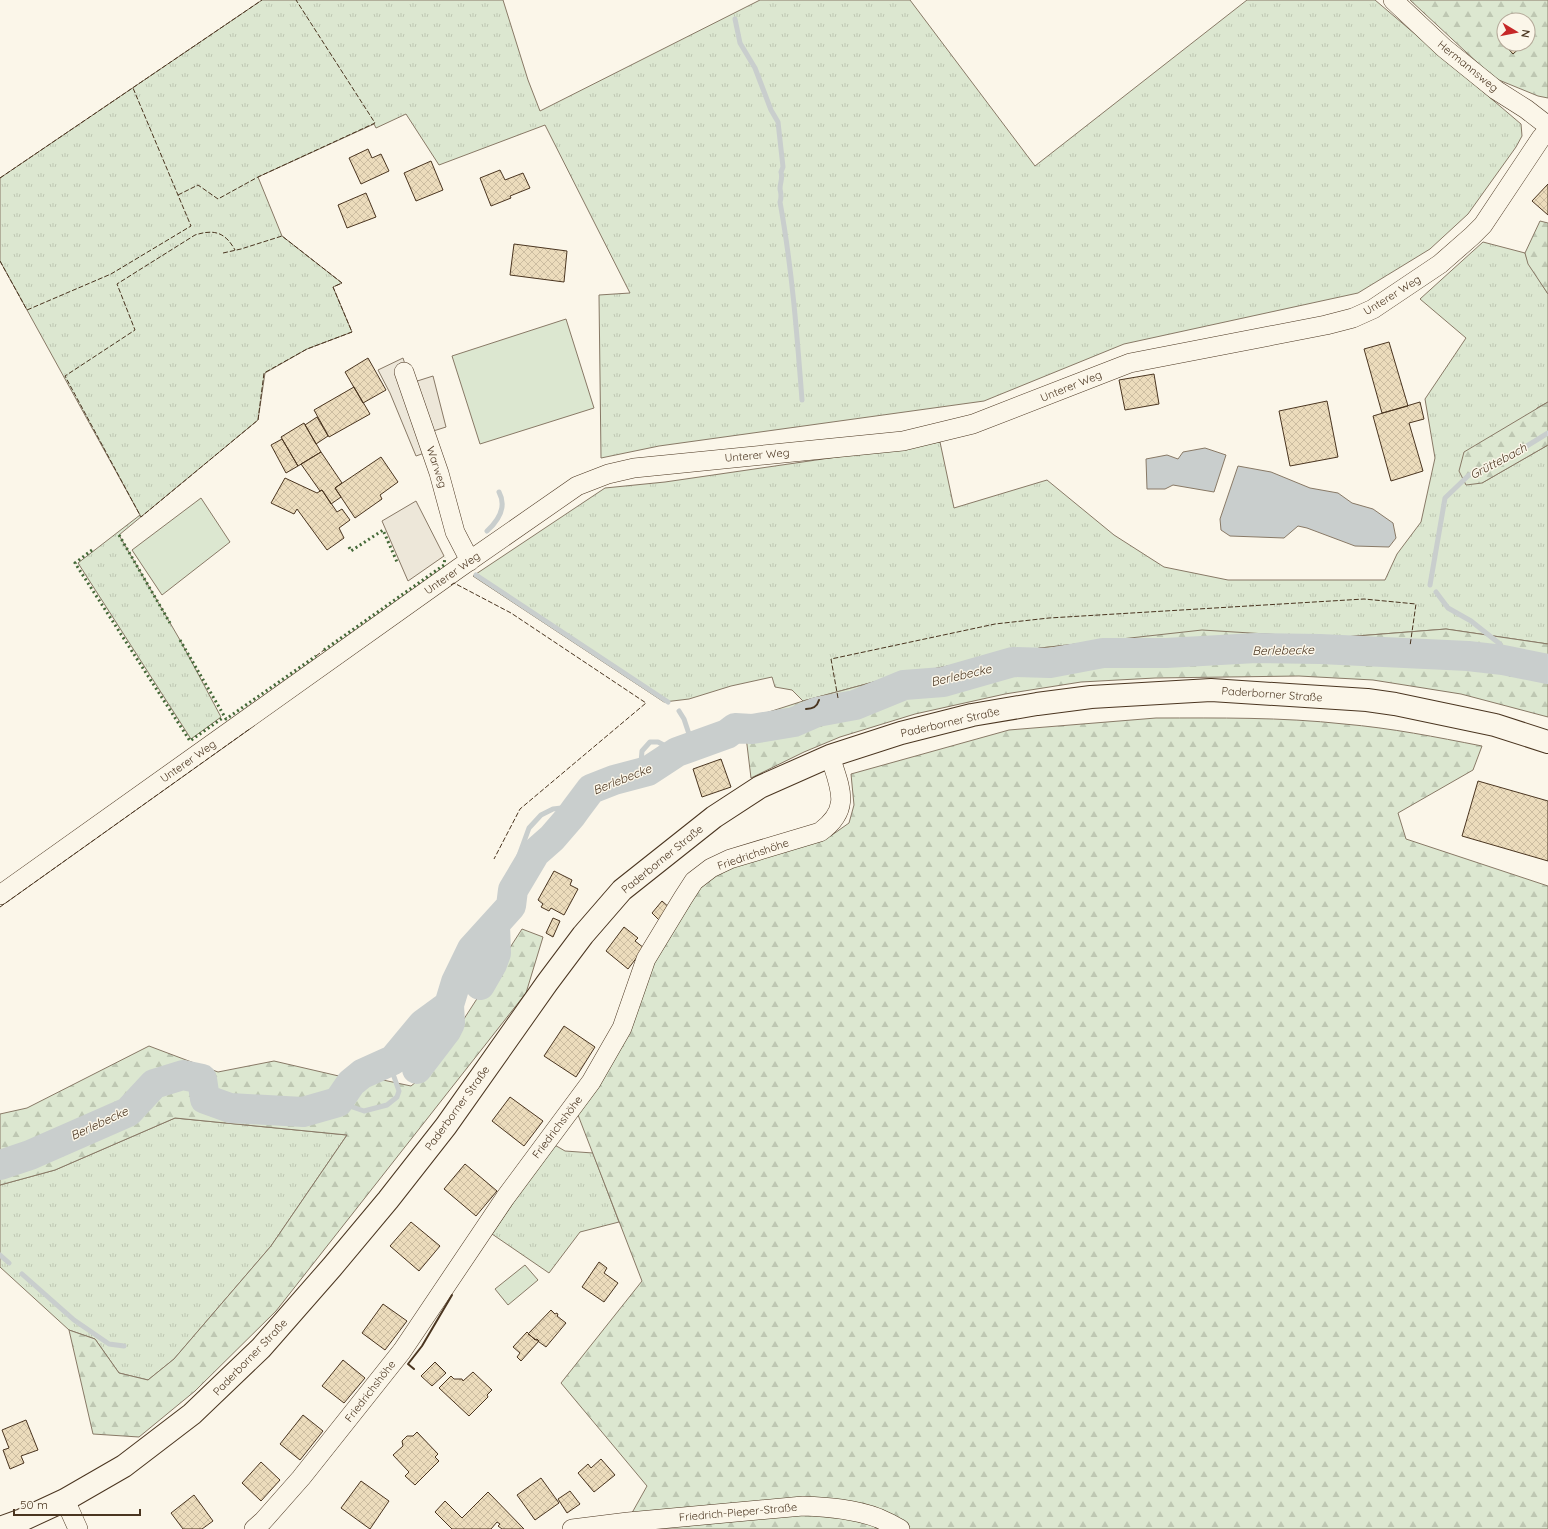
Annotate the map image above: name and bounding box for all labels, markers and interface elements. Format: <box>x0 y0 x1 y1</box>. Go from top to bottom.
north arrow <box>1496 12 1536 52</box>
text: N <box>1518 29 1533 39</box>
street label: Hermannsweg <box>1435 37 1501 95</box>
street label: Unterer Weg <box>1361 272 1423 318</box>
street label: Unterer Weg <box>1038 367 1104 405</box>
water label: Grüttebach <box>1467 440 1529 482</box>
street label: Warweg <box>424 444 450 490</box>
street label: Unterer Weg <box>724 445 790 465</box>
street label: Unterer Weg <box>421 549 483 597</box>
water label: Berlebecke <box>1252 642 1315 658</box>
water label: Berlebecke <box>929 660 994 689</box>
street label: Paderborner Straße <box>1221 683 1323 705</box>
street label: Paderborner Straße <box>899 704 1001 740</box>
street label: Unterer Weg <box>157 737 219 785</box>
water label: Berlebecke <box>591 760 655 798</box>
street label: Paderborner Straße <box>618 822 706 896</box>
street label: Friedrichshöhe <box>715 835 791 873</box>
street label: Paderborner Straße <box>422 1063 492 1153</box>
street label: Friedrichshöhe <box>529 1093 585 1161</box>
water label: Berlebecke <box>68 1103 131 1143</box>
street label: Paderborner Straße <box>210 1316 290 1398</box>
street label: Friedrichshöhe <box>342 1357 398 1425</box>
scale bar <box>14 1491 140 1517</box>
text: 50 m <box>20 1497 48 1512</box>
street label: Friedrich-Pieper-Straße <box>678 1500 798 1524</box>

